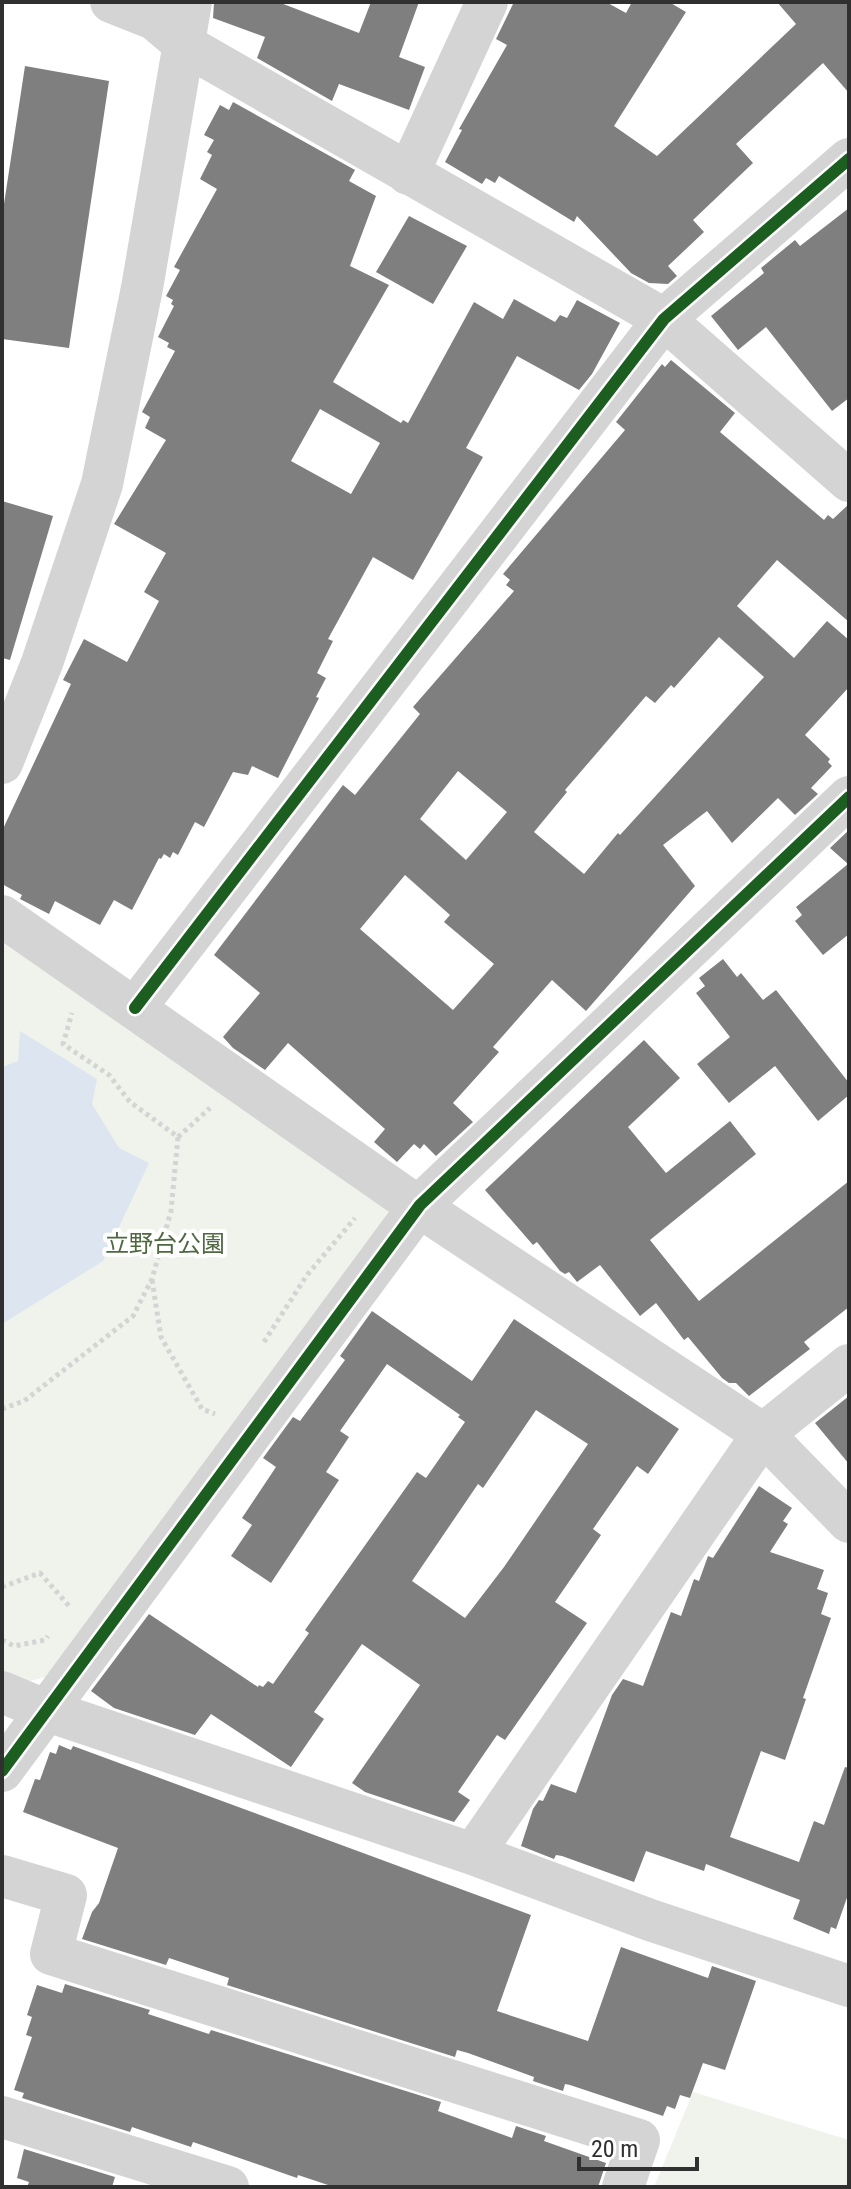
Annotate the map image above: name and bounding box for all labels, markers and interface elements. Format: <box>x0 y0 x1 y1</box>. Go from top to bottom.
park label: 立野台公園 <box>105 1230 225 1258</box>
scale bar <box>579 2121 697 2171</box>
text: 20 m <box>591 2135 638 2163</box>

